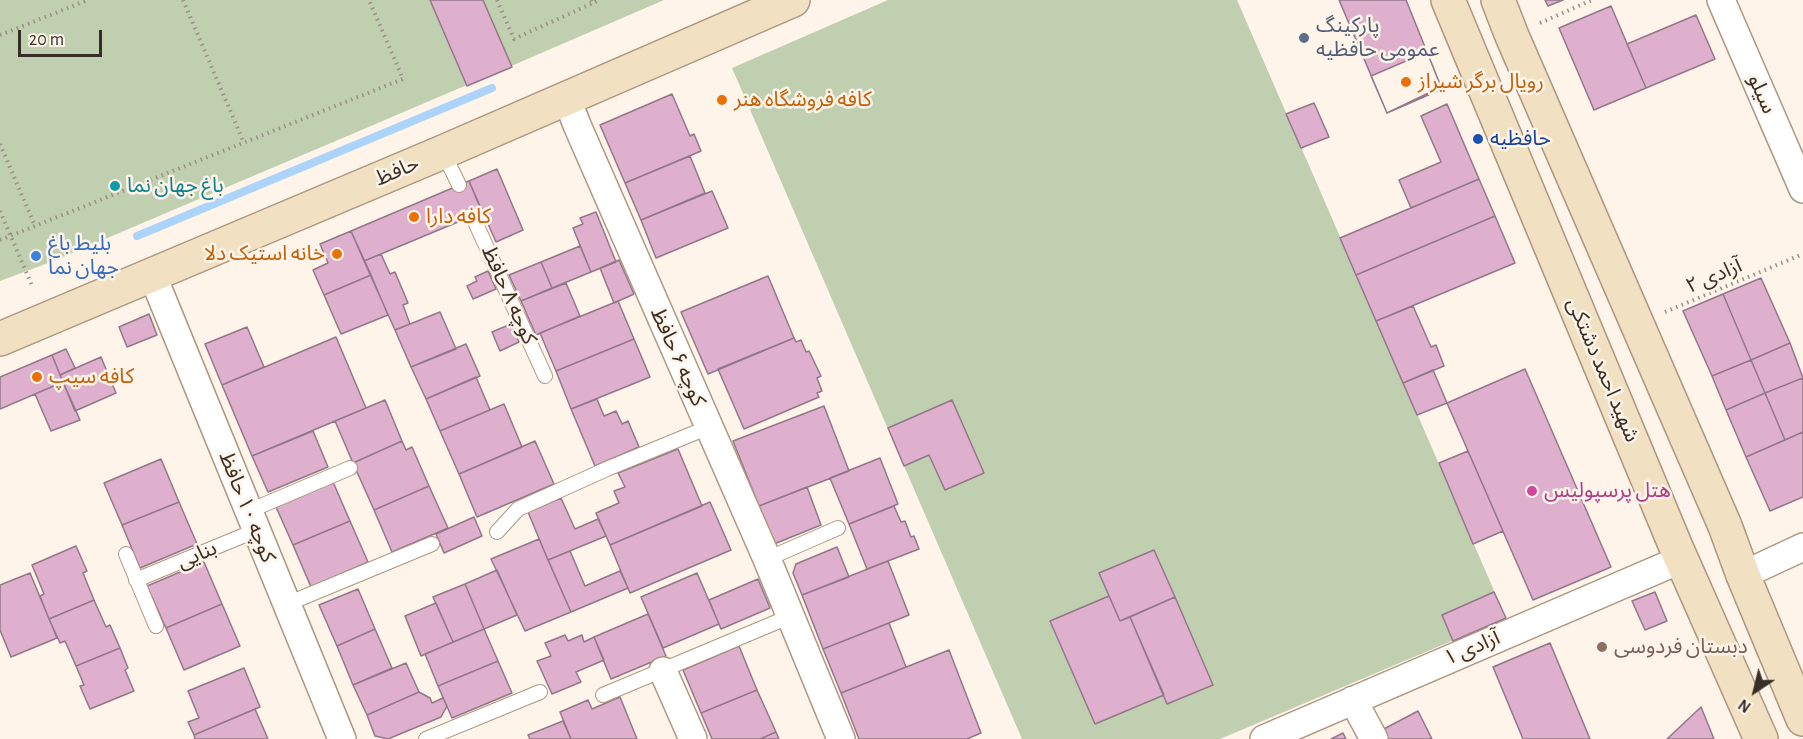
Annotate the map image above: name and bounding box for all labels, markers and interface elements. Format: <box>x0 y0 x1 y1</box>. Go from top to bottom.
place label: پارکینگ عمومی حافظیه <box>1316 13 1439 63</box>
scale bar <box>21 18 105 56</box>
text: 20 m <box>29 31 64 49</box>
marker: پارکینگ عمومی حافظیه <box>1297 31 1311 45</box>
place label: رویال برگر شیراز <box>1418 69 1544 95</box>
street label: سیلو <box>1742 70 1782 118</box>
marker: رویال برگر شیراز <box>1399 75 1413 89</box>
place label: کافه فروشگاه هنر <box>734 87 872 113</box>
marker: کافه فروشگاه هنر <box>715 93 729 107</box>
place label: حافظیه <box>1490 126 1551 152</box>
marker: حافظیه <box>1471 132 1485 146</box>
street label: حافظ <box>371 151 423 191</box>
place label: باغ جهان نما <box>127 173 224 199</box>
marker: باغ جهان نما <box>108 179 122 193</box>
place label: کافه دارا <box>426 204 491 230</box>
marker: کافه دارا <box>407 210 421 224</box>
place label: بلیط باغ جهان نما <box>48 231 119 281</box>
place label: خانه استیک دلا <box>204 241 325 267</box>
street label: کوچه ۸ حافظ <box>476 242 542 348</box>
marker: خانه استیک دلا <box>330 247 344 261</box>
marker: بلیط باغ جهان نما <box>29 249 43 263</box>
street label: ۲ آزادی <box>1682 253 1746 299</box>
street label: شهید احمد دشتکی <box>1561 294 1645 446</box>
street label: کوچه ۶ حافظ <box>645 304 711 410</box>
place label: کافه سیپ <box>49 364 134 390</box>
marker: کافه سیپ <box>30 370 44 384</box>
street label: کوچه ۱۰ حافظ <box>213 448 281 566</box>
place label: هتل پرسپولیس <box>1544 478 1671 504</box>
marker: هتل پرسپولیس <box>1525 484 1539 498</box>
street label: بنایی <box>173 535 221 575</box>
street label: آزادی ۱ <box>1440 625 1504 671</box>
place label: دبستان فردوسی <box>1614 634 1748 660</box>
marker: دبستان فردوسی <box>1595 640 1609 654</box>
north arrow <box>1725 661 1785 721</box>
text: N <box>1736 696 1754 715</box>

